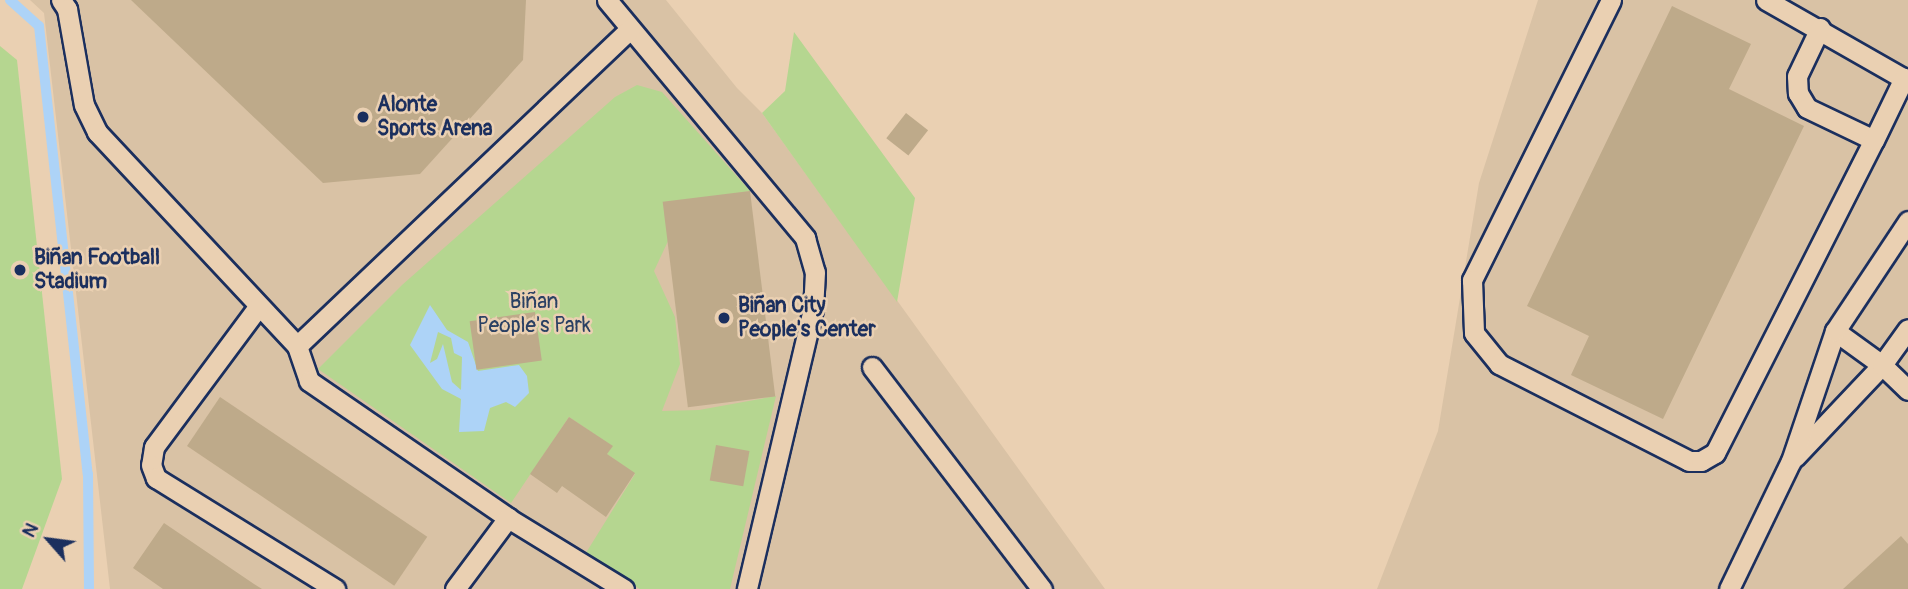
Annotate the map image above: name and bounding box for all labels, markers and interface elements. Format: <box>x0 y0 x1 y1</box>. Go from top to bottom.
place label: Alonte Sports Arena <box>377 92 493 142</box>
marker: Alonte Sports Arena <box>355 109 371 125</box>
place label: Biñan Football Stadium <box>34 245 160 295</box>
marker: Biñan Football Stadium <box>12 262 28 278</box>
park label: Biñan People's Park <box>477 289 591 339</box>
place label: Biñan City People's Center <box>738 293 876 343</box>
marker: Biñan City People's Center <box>716 310 732 326</box>
north arrow <box>14 505 84 575</box>
text: N <box>17 519 44 541</box>

